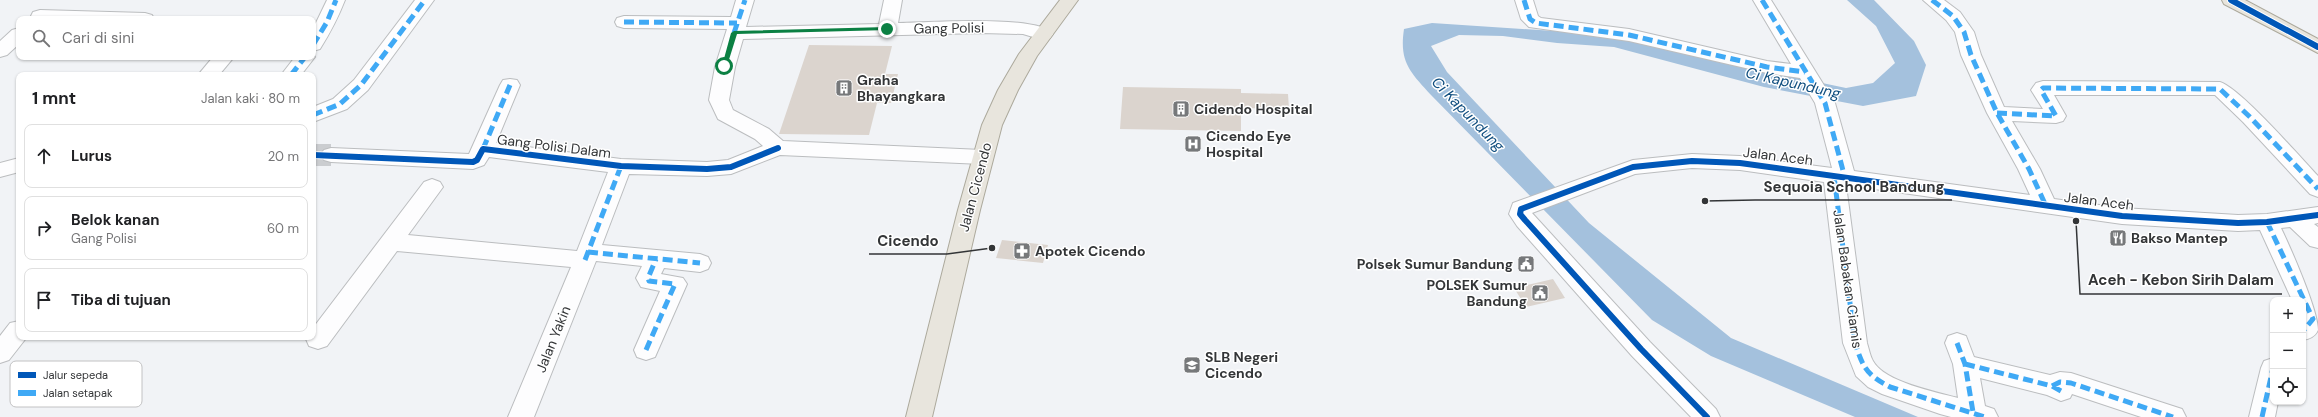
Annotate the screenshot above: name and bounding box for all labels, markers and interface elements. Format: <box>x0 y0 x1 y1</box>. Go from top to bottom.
search box <box>16 16 316 60</box>
street label: Gang Polisi <box>914 18 984 38</box>
route end <box>878 20 896 38</box>
icon: search <box>30 27 52 49</box>
text: Cari di sini <box>62 28 134 48</box>
route start <box>715 57 733 75</box>
water label: Ci Kapundung <box>1744 62 1843 104</box>
place label: Graha Bhayangkara <box>857 71 946 105</box>
water label: Ci Kapundung <box>1427 72 1509 156</box>
building icon: Graha Bhayangkara <box>834 78 854 98</box>
text: 1 mnt <box>32 87 76 109</box>
text: Jalan kaki · 80 m <box>201 90 300 107</box>
building icon: Cidendo Hospital <box>1171 99 1191 119</box>
place label: Cidendo Hospital <box>1194 100 1312 118</box>
place label: Cicendo Eye Hospital <box>1206 127 1291 161</box>
street label: Gang Polisi Dalam <box>496 130 612 162</box>
hospital icon: Cicendo Eye Hospital <box>1183 134 1203 154</box>
street label: Jalan Cicendo <box>954 140 996 234</box>
street label: Jalan Aceh <box>1742 143 1814 169</box>
icon: ahead <box>33 145 55 167</box>
text: Lurus <box>71 146 112 166</box>
text: 20 m <box>268 148 299 165</box>
callout: Sequoia School Bandung <box>1755 173 1952 200</box>
text: Sequoia School Bandung <box>1764 177 1944 197</box>
street label: Jalan Aceh <box>2063 188 2135 214</box>
street label: Jalan Babakan Ciamis <box>1829 209 1867 349</box>
text: Belok kanan <box>71 210 159 230</box>
icon: right <box>33 217 55 239</box>
text: 60 m <box>267 220 299 237</box>
callout: Cicendo <box>869 227 947 254</box>
restaurant icon: Bakso Mantep <box>2108 228 2128 248</box>
place label: Bakso Mantep <box>2131 229 2228 247</box>
text: Gang Polisi <box>71 230 137 247</box>
text: Cicendo <box>877 231 939 251</box>
pharmacy icon: Apotek Cicendo <box>1012 241 1032 261</box>
place label: Apotek Cicendo <box>1035 242 1146 260</box>
public building icon: Polsek Sumur Bandung <box>1516 254 1536 274</box>
place label: Polsek Sumur Bandung <box>1357 255 1513 273</box>
callout: Aceh - Kebon Sirih Dalam <box>2080 267 2282 294</box>
text: Aceh - Kebon Sirih Dalam <box>2088 270 2274 290</box>
place label: POLSEK Sumur Bandung <box>1426 276 1527 310</box>
public building icon: POLSEK Sumur Bandung <box>1530 283 1550 303</box>
icon: arrive <box>33 289 55 311</box>
text: Tiba di tujuan <box>71 290 171 310</box>
map controls <box>2270 297 2306 405</box>
button: + <box>2270 297 2306 333</box>
street label: Jalan Yakin <box>531 303 575 375</box>
button: − <box>2270 333 2306 369</box>
place label: SLB Negeri Cicendo <box>1205 348 1278 382</box>
school or university icon: SLB Negeri Cicendo <box>1182 355 1202 375</box>
legend <box>10 361 142 407</box>
text: Jalur sepeda <box>43 368 108 382</box>
button: locate <box>2270 369 2306 405</box>
text: Jalan setapak <box>43 386 113 400</box>

